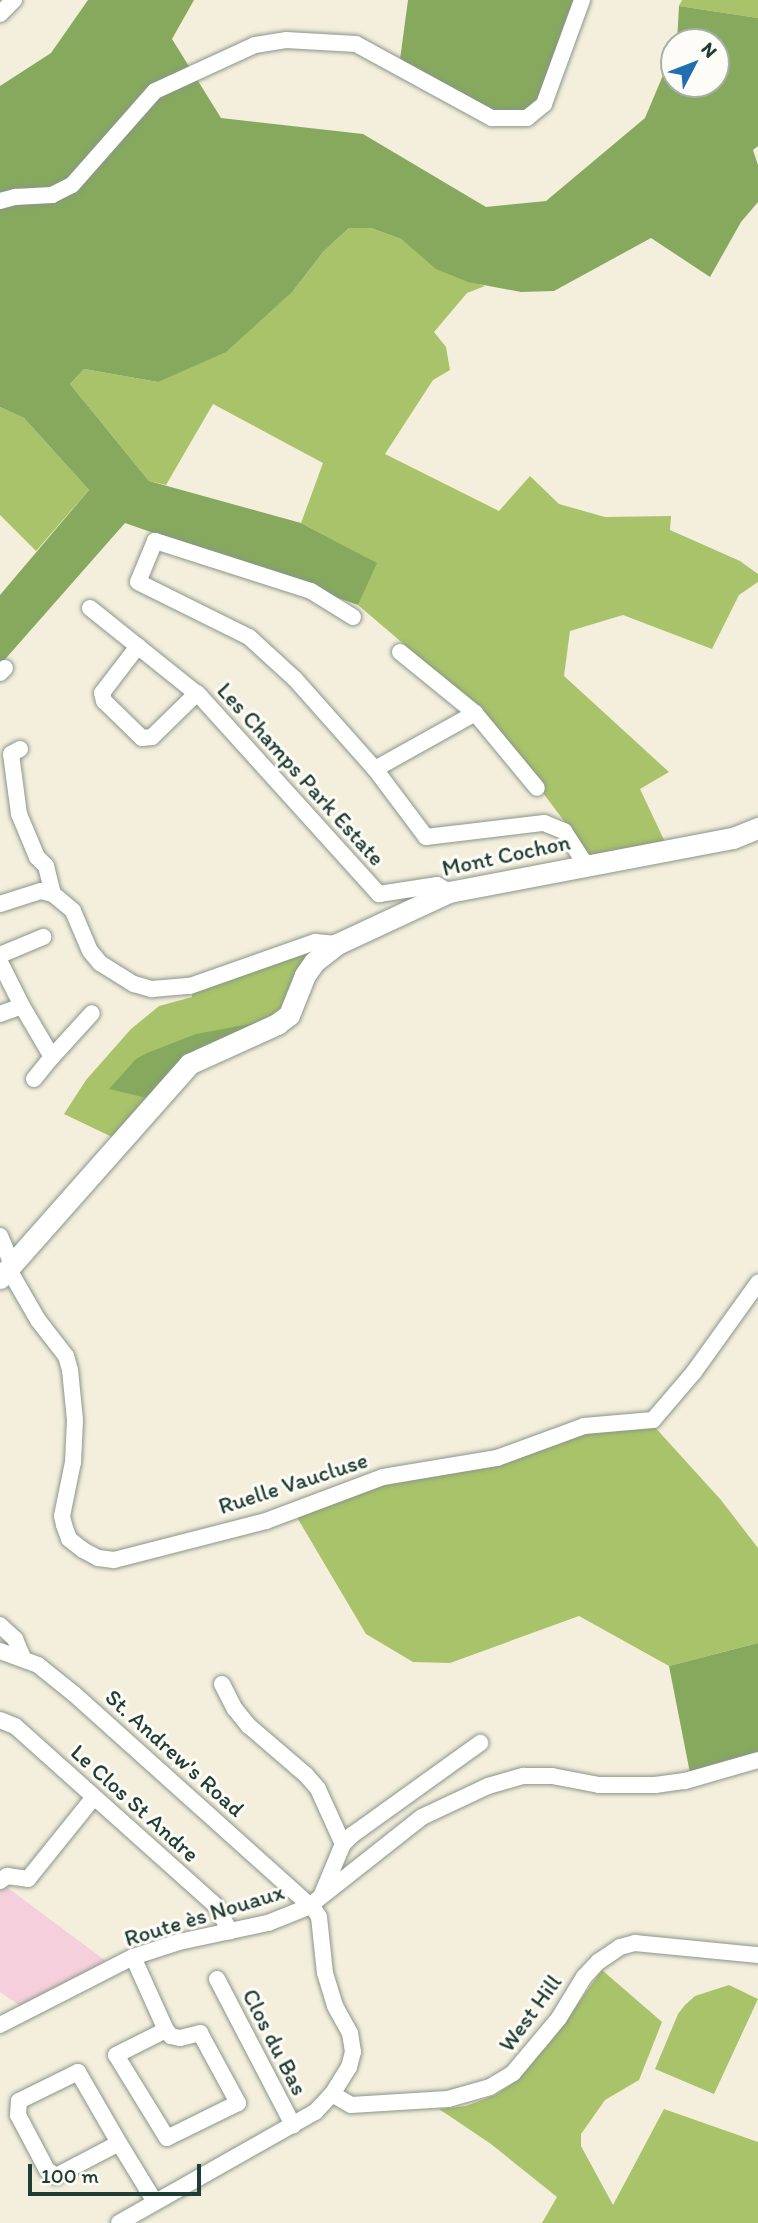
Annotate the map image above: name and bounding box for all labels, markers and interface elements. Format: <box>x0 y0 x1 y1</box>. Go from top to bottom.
north arrow <box>660 28 730 98</box>
text: N <box>697 37 722 62</box>
street label: Les Champs Park Estate <box>212 677 390 871</box>
street label: Mont Cochon <box>439 828 573 882</box>
street label: Ruelle Vaucluse <box>215 1446 371 1520</box>
street label: St. Andrew's Road <box>100 1683 250 1823</box>
street label: Le Clos St Andre <box>65 1738 205 1868</box>
street label: Route ès Nouaux <box>121 1878 287 1952</box>
street label: West Hill <box>493 1969 567 2057</box>
street label: Clos du Bas <box>236 1984 314 2100</box>
scale bar <box>32 2150 205 2194</box>
text: 100 m <box>41 2163 99 2188</box>

